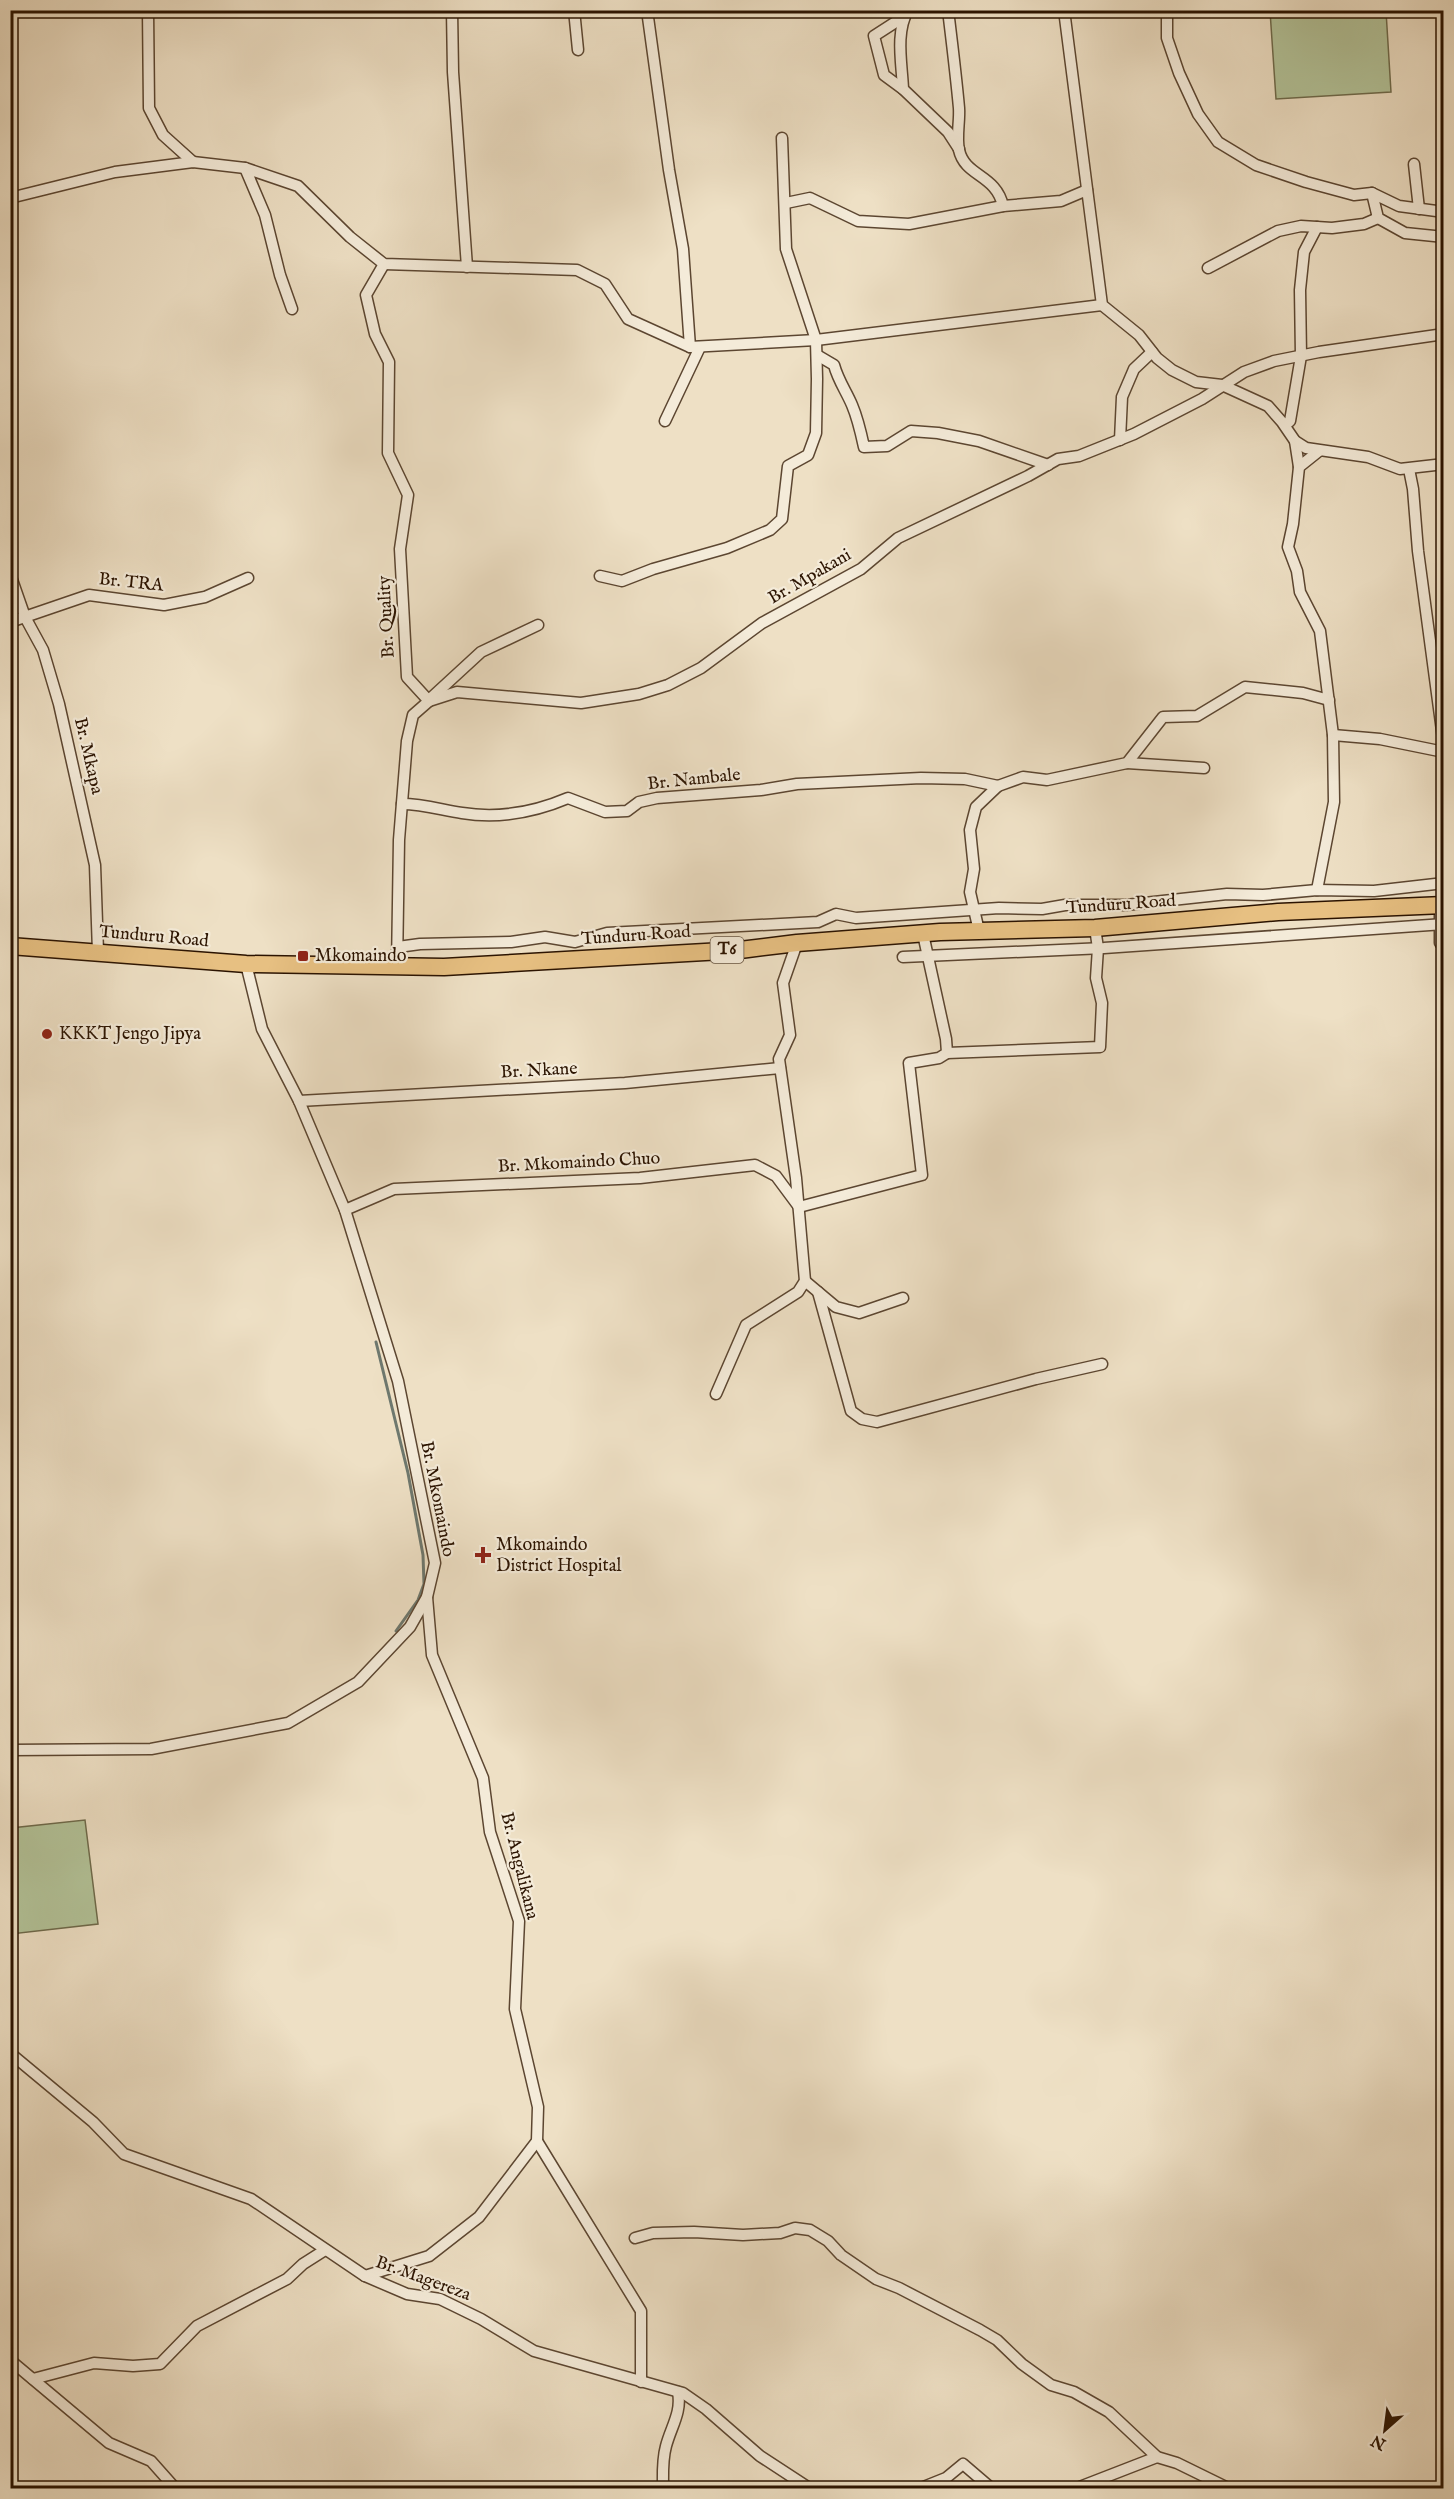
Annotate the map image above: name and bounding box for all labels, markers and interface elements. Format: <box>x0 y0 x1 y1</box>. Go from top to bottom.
street label: Br. Mpakani <box>764 544 856 610</box>
street label: Br. TRA <box>97 568 165 598</box>
street label: Br. Quality <box>373 575 401 659</box>
street label: Br. Mkapa <box>68 715 108 797</box>
street label: Br. Nambale <box>646 764 742 796</box>
street label: Tunduru Road <box>1065 890 1177 920</box>
street label: Tunduru Road <box>98 921 210 953</box>
street label: Tunduru Road <box>580 921 692 951</box>
road number: T6 <box>710 937 744 963</box>
place label: Mkomaindo <box>315 945 407 968</box>
marker: Mkomaindo <box>296 949 310 963</box>
place label: KKKT Jengo Jipya <box>59 1023 201 1046</box>
marker: KKKT Jengo Jipya <box>40 1027 54 1041</box>
street label: Br. Nkane <box>500 1058 578 1084</box>
street label: Br. Mkomaindo Chuo <box>497 1147 661 1179</box>
street label: Br. Mkomaindo <box>414 1439 460 1559</box>
place label: Mkomaindo District Hospital <box>496 1534 622 1578</box>
marker: Mkomaindo District Hospital <box>474 1546 492 1564</box>
street label: Br. Angalikana <box>495 1810 544 1922</box>
street label: Br. Magereza <box>372 2251 474 2307</box>
north arrow <box>1355 2400 1415 2460</box>
text: N <box>1368 2429 1391 2454</box>

